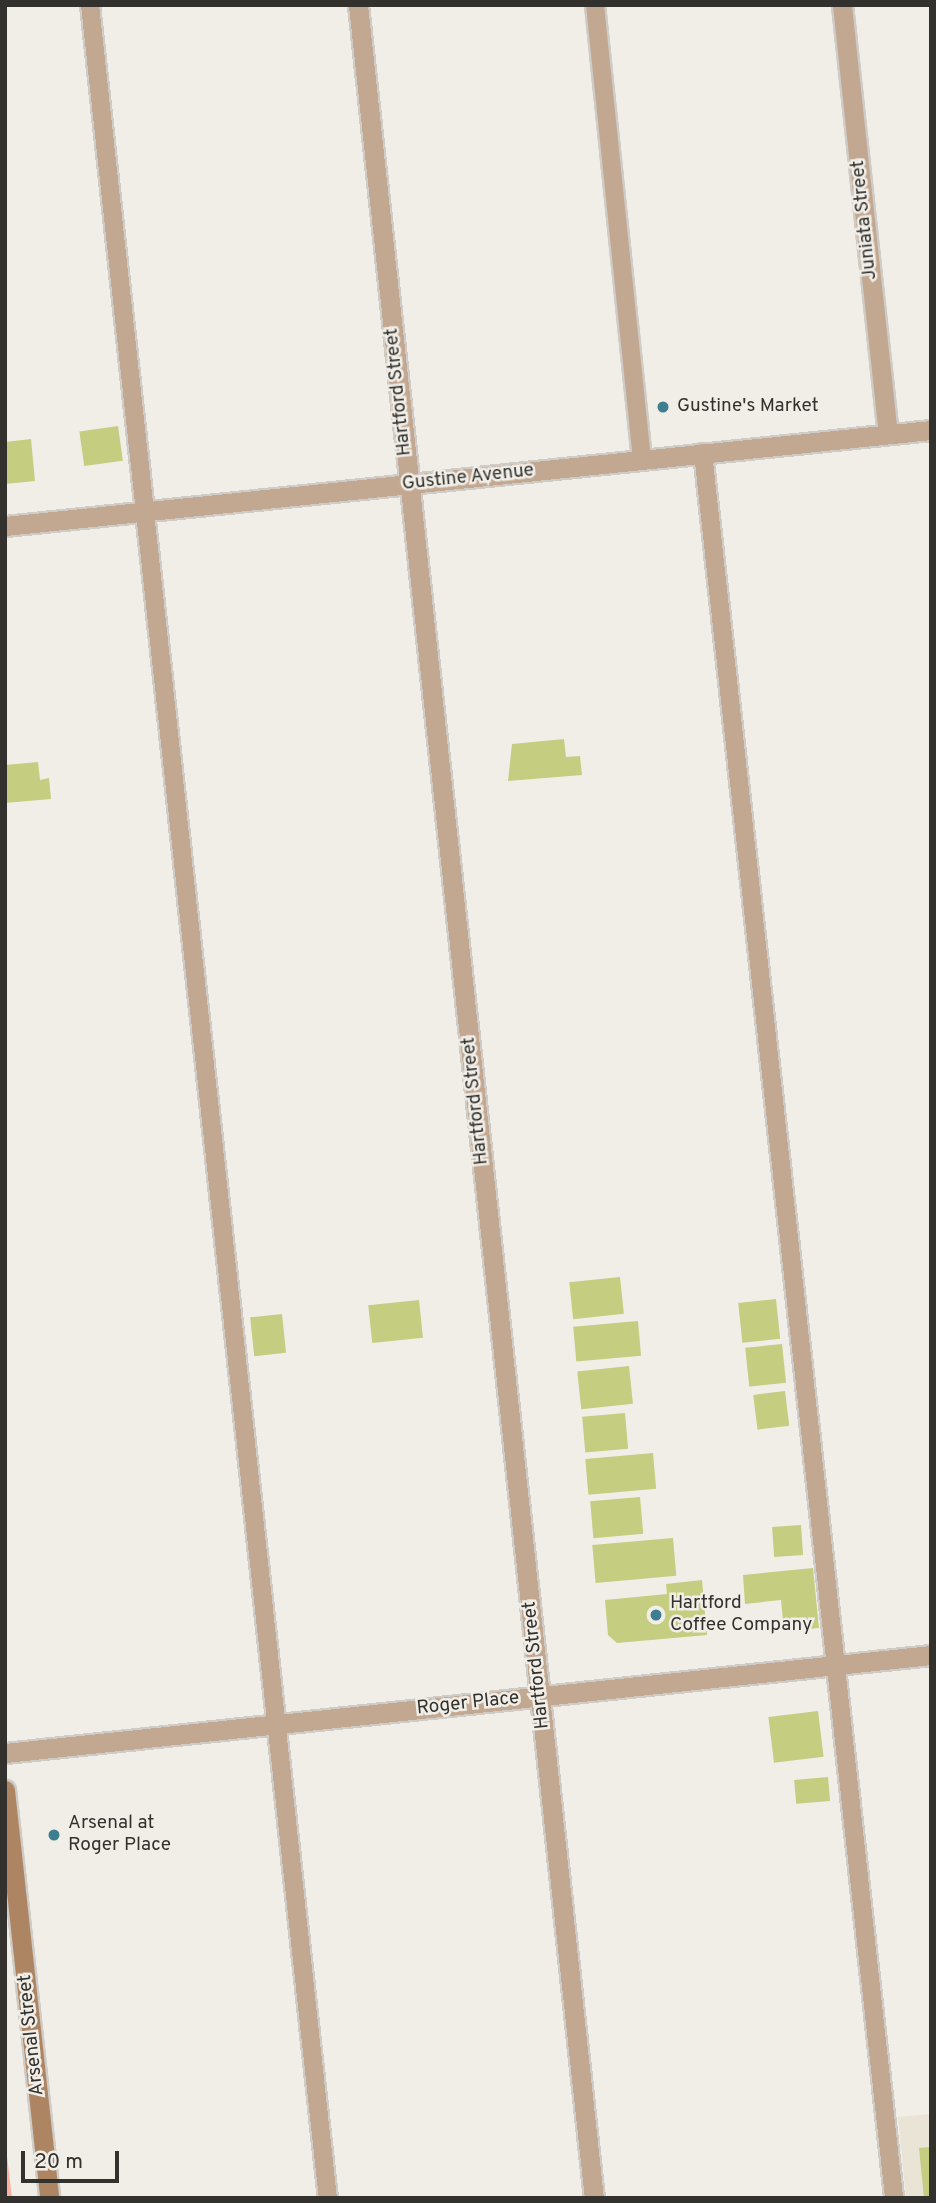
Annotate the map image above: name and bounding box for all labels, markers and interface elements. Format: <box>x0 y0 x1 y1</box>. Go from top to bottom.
street label: Juniata Street <box>847 159 883 281</box>
street label: Hartford Street <box>381 327 417 457</box>
place label: Gustine's Market <box>677 396 819 418</box>
marker: Gustine's Market <box>655 399 671 415</box>
street label: Gustine Avenue <box>401 460 535 496</box>
street label: Hartford Street <box>458 1036 494 1166</box>
place label: Hartford Coffee Company <box>670 1593 812 1637</box>
street label: Hartford Street <box>519 1600 555 1730</box>
marker: Hartford Coffee Company <box>648 1607 664 1623</box>
street label: Roger Place <box>416 1687 520 1721</box>
place label: Arsenal at Roger Place <box>68 1813 171 1857</box>
marker: Arsenal at Roger Place <box>46 1827 62 1843</box>
street label: Arsenal Street <box>14 1973 50 2097</box>
scale bar <box>24 2136 122 2180</box>
text: 20 m <box>34 2149 83 2176</box>

